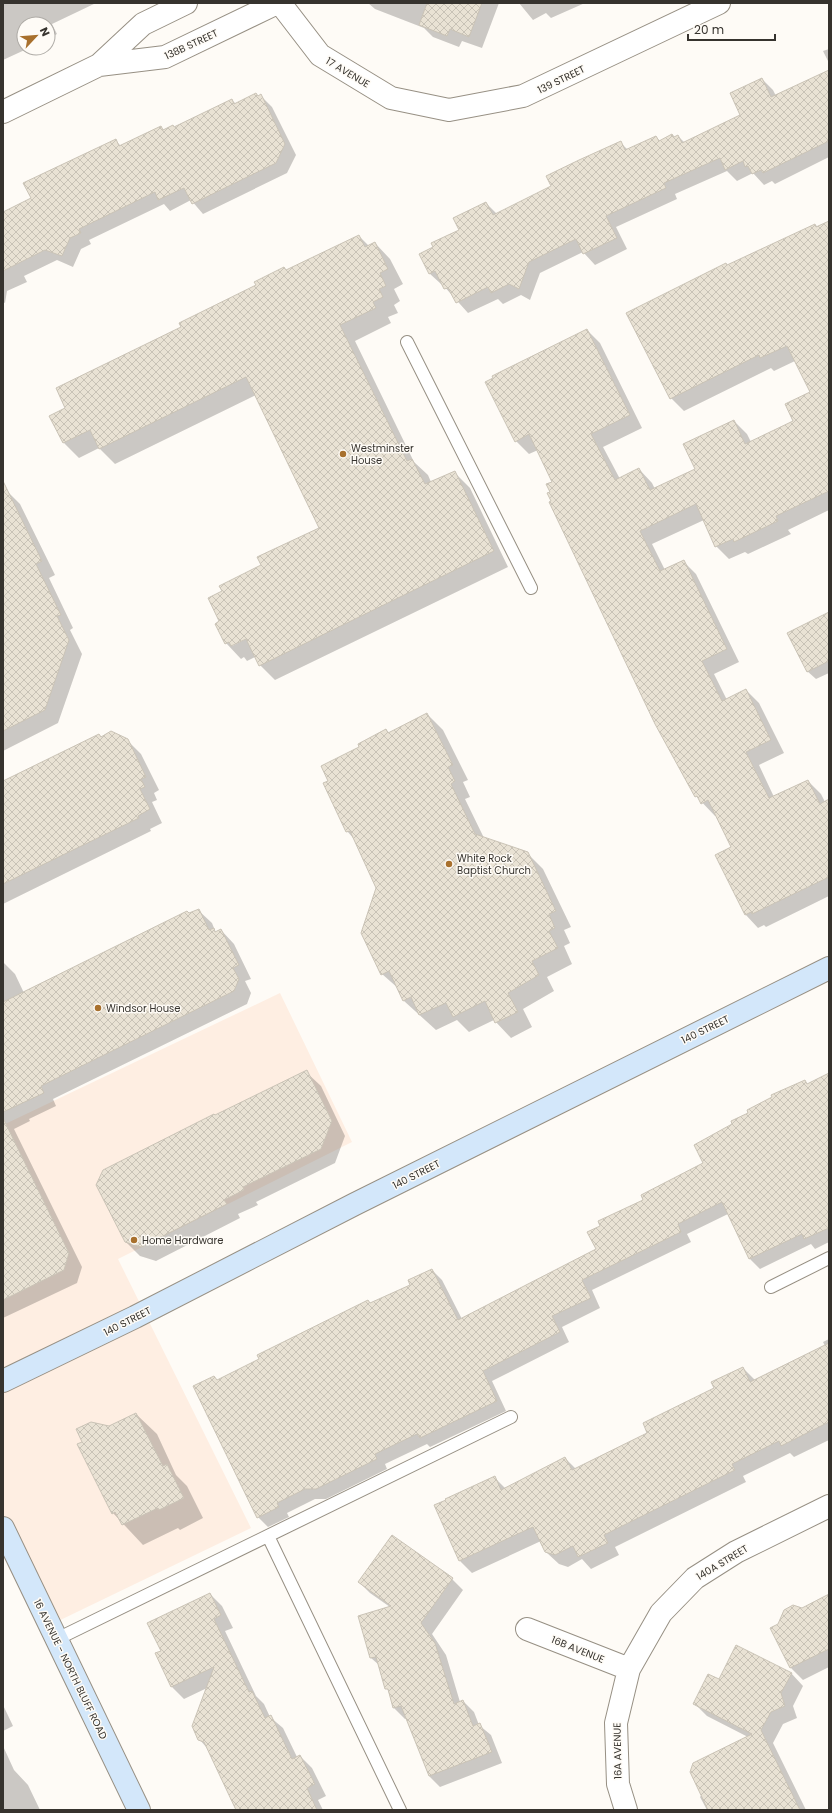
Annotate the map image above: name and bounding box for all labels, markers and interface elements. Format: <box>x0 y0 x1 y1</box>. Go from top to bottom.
north arrow <box>16 16 56 56</box>
scale bar <box>688 16 775 42</box>
text: 20 m <box>694 21 724 38</box>
text: N <box>36 24 54 39</box>
street label: 138B STREET <box>162 25 221 63</box>
street label: 17 AVENUE <box>323 53 373 91</box>
street label: 139 STREET <box>535 61 588 97</box>
place label: Westminster House <box>351 441 414 468</box>
marker: Westminster House <box>338 449 348 459</box>
place label: White Rock Baptist Church <box>457 851 531 878</box>
marker: White Rock Baptist Church <box>444 859 454 869</box>
place label: Windsor House <box>106 1001 181 1016</box>
marker: Windsor House <box>93 1003 103 1013</box>
street label: 140 STREET <box>679 1011 732 1047</box>
street label: 140 STREET <box>390 1156 443 1193</box>
place label: Home Hardware <box>142 1233 224 1248</box>
marker: Home Hardware <box>129 1235 139 1245</box>
street label: 140 STREET <box>101 1303 154 1340</box>
street label: 140A STREET <box>693 1541 752 1584</box>
street label: 16 AVENUE - NORTH BLUFF ROAD <box>30 1597 111 1742</box>
street label: 16B AVENUE <box>549 1632 607 1667</box>
street label: 16A AVENUE <box>610 1723 625 1779</box>

